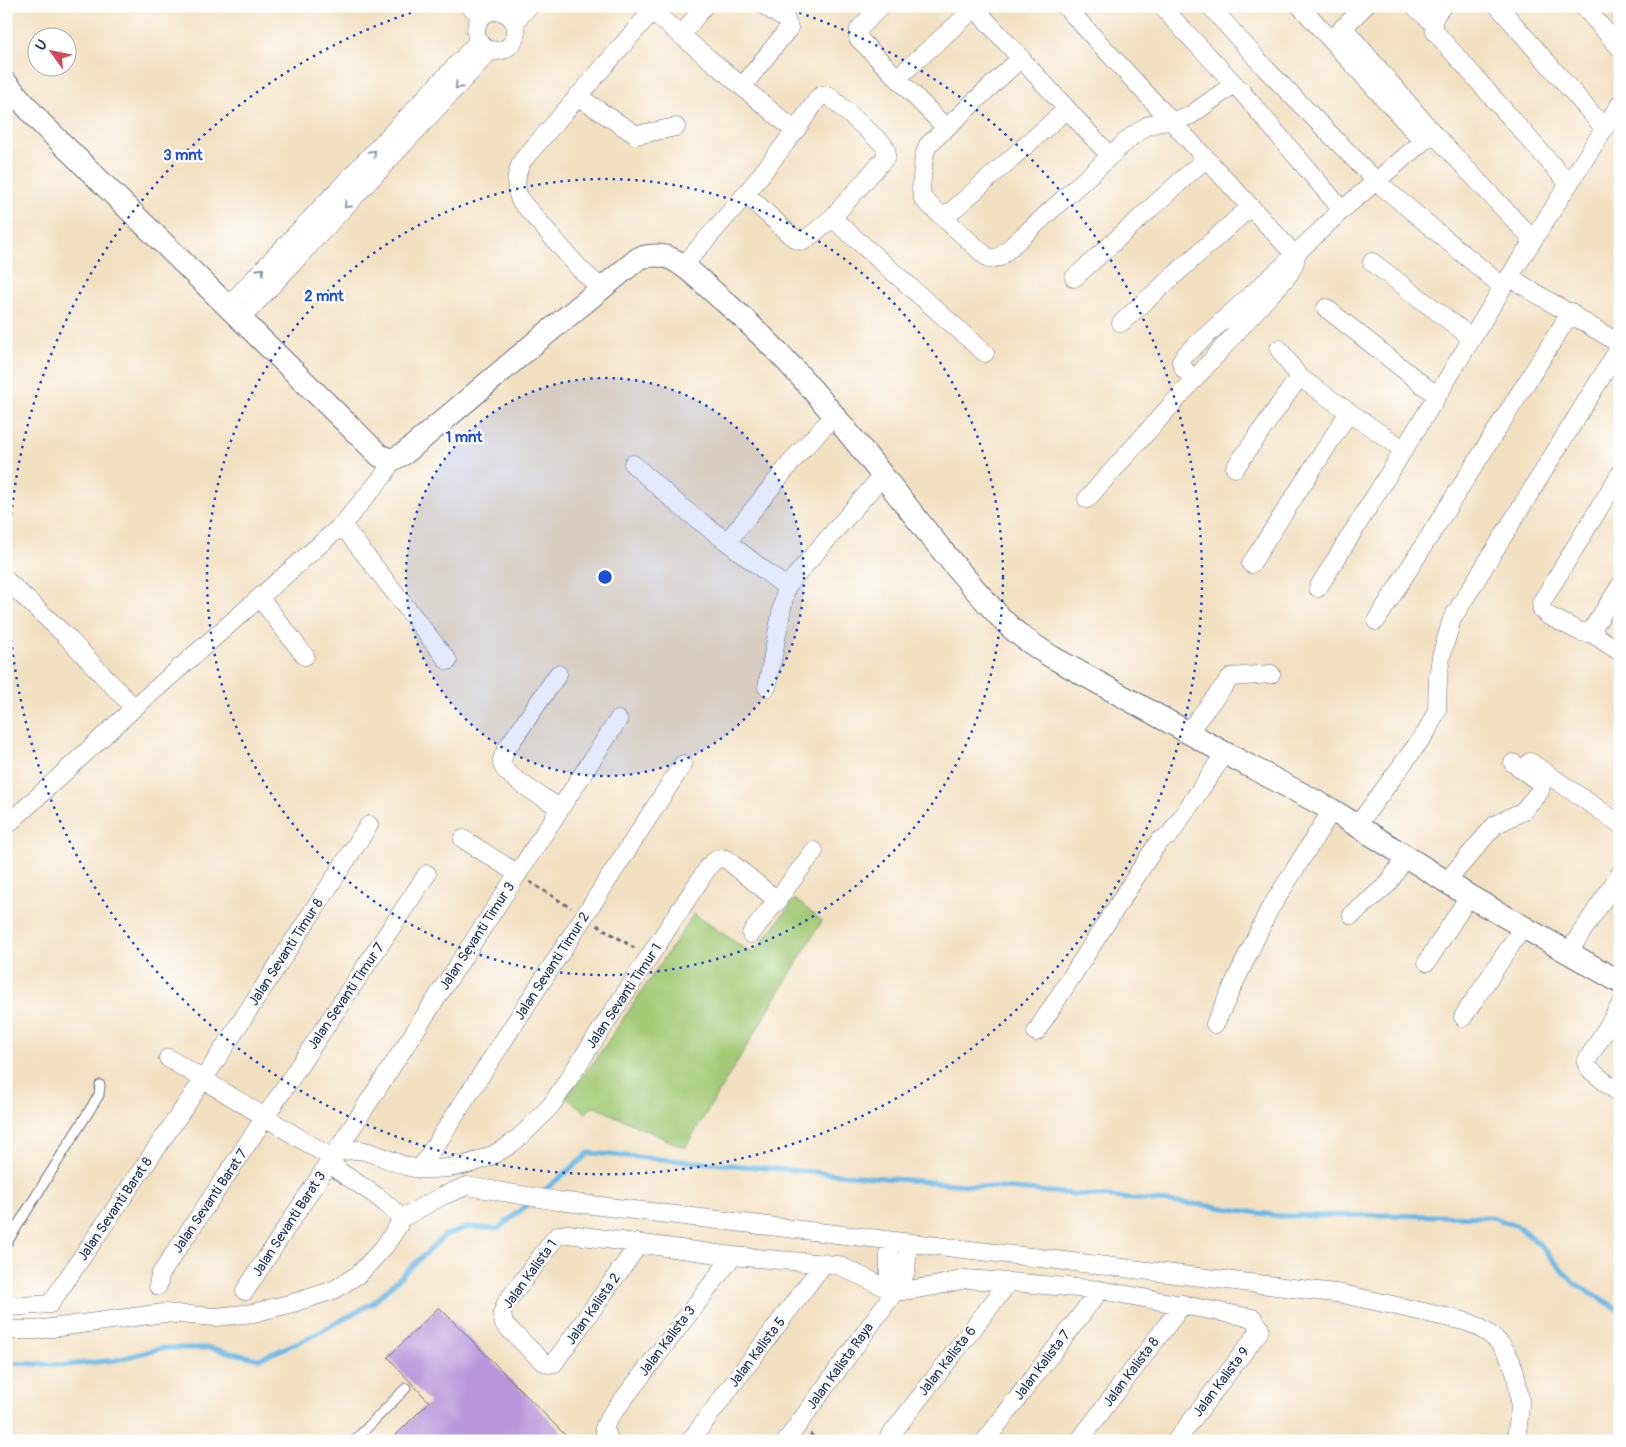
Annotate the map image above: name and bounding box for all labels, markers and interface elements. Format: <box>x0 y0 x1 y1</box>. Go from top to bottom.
north arrow <box>28 28 78 78</box>
text: U <box>32 37 51 54</box>
one-way arrow <box>455 80 464 89</box>
text: 3 mnt <box>163 146 204 165</box>
one-way arrow <box>367 150 376 159</box>
one-way arrow <box>344 199 353 208</box>
one-way arrow <box>255 268 264 277</box>
text: 2 mnt <box>304 287 345 306</box>
text: 1 mnt <box>446 428 483 447</box>
centre of rings <box>596 568 614 586</box>
street label: Jalan Sevanti Timur 3 <box>436 879 518 993</box>
street label: Jalan Sevanti Timur 8 <box>245 895 327 1009</box>
street label: Jalan Sevanti Timur 2 <box>511 909 593 1023</box>
street label: Jalan Sevanti Timur 7 <box>304 939 388 1053</box>
street label: Jalan Sevanti Timur 1 <box>583 940 665 1052</box>
street label: Jalan Sevanti Barat 7 <box>169 1145 251 1256</box>
street label: Jalan Sevanti Barat 8 <box>74 1154 156 1264</box>
street label: Jalan Sevanti Barat 3 <box>249 1168 329 1280</box>
street label: Jalan Kalista 1 <box>499 1236 561 1312</box>
street label: Jalan Kalista 2 <box>562 1270 624 1348</box>
street label: Jalan Kalista 3 <box>635 1302 699 1380</box>
street label: Jalan Kalista 5 <box>725 1314 789 1390</box>
street label: Jalan Kalista Raya <box>803 1319 877 1413</box>
street label: Jalan Kalista 6 <box>914 1323 980 1399</box>
street label: Jalan Kalista 7 <box>1010 1326 1074 1403</box>
street label: Jalan Kalista 8 <box>1099 1334 1163 1410</box>
street label: Jalan Kalista 9 <box>1189 1344 1253 1420</box>

